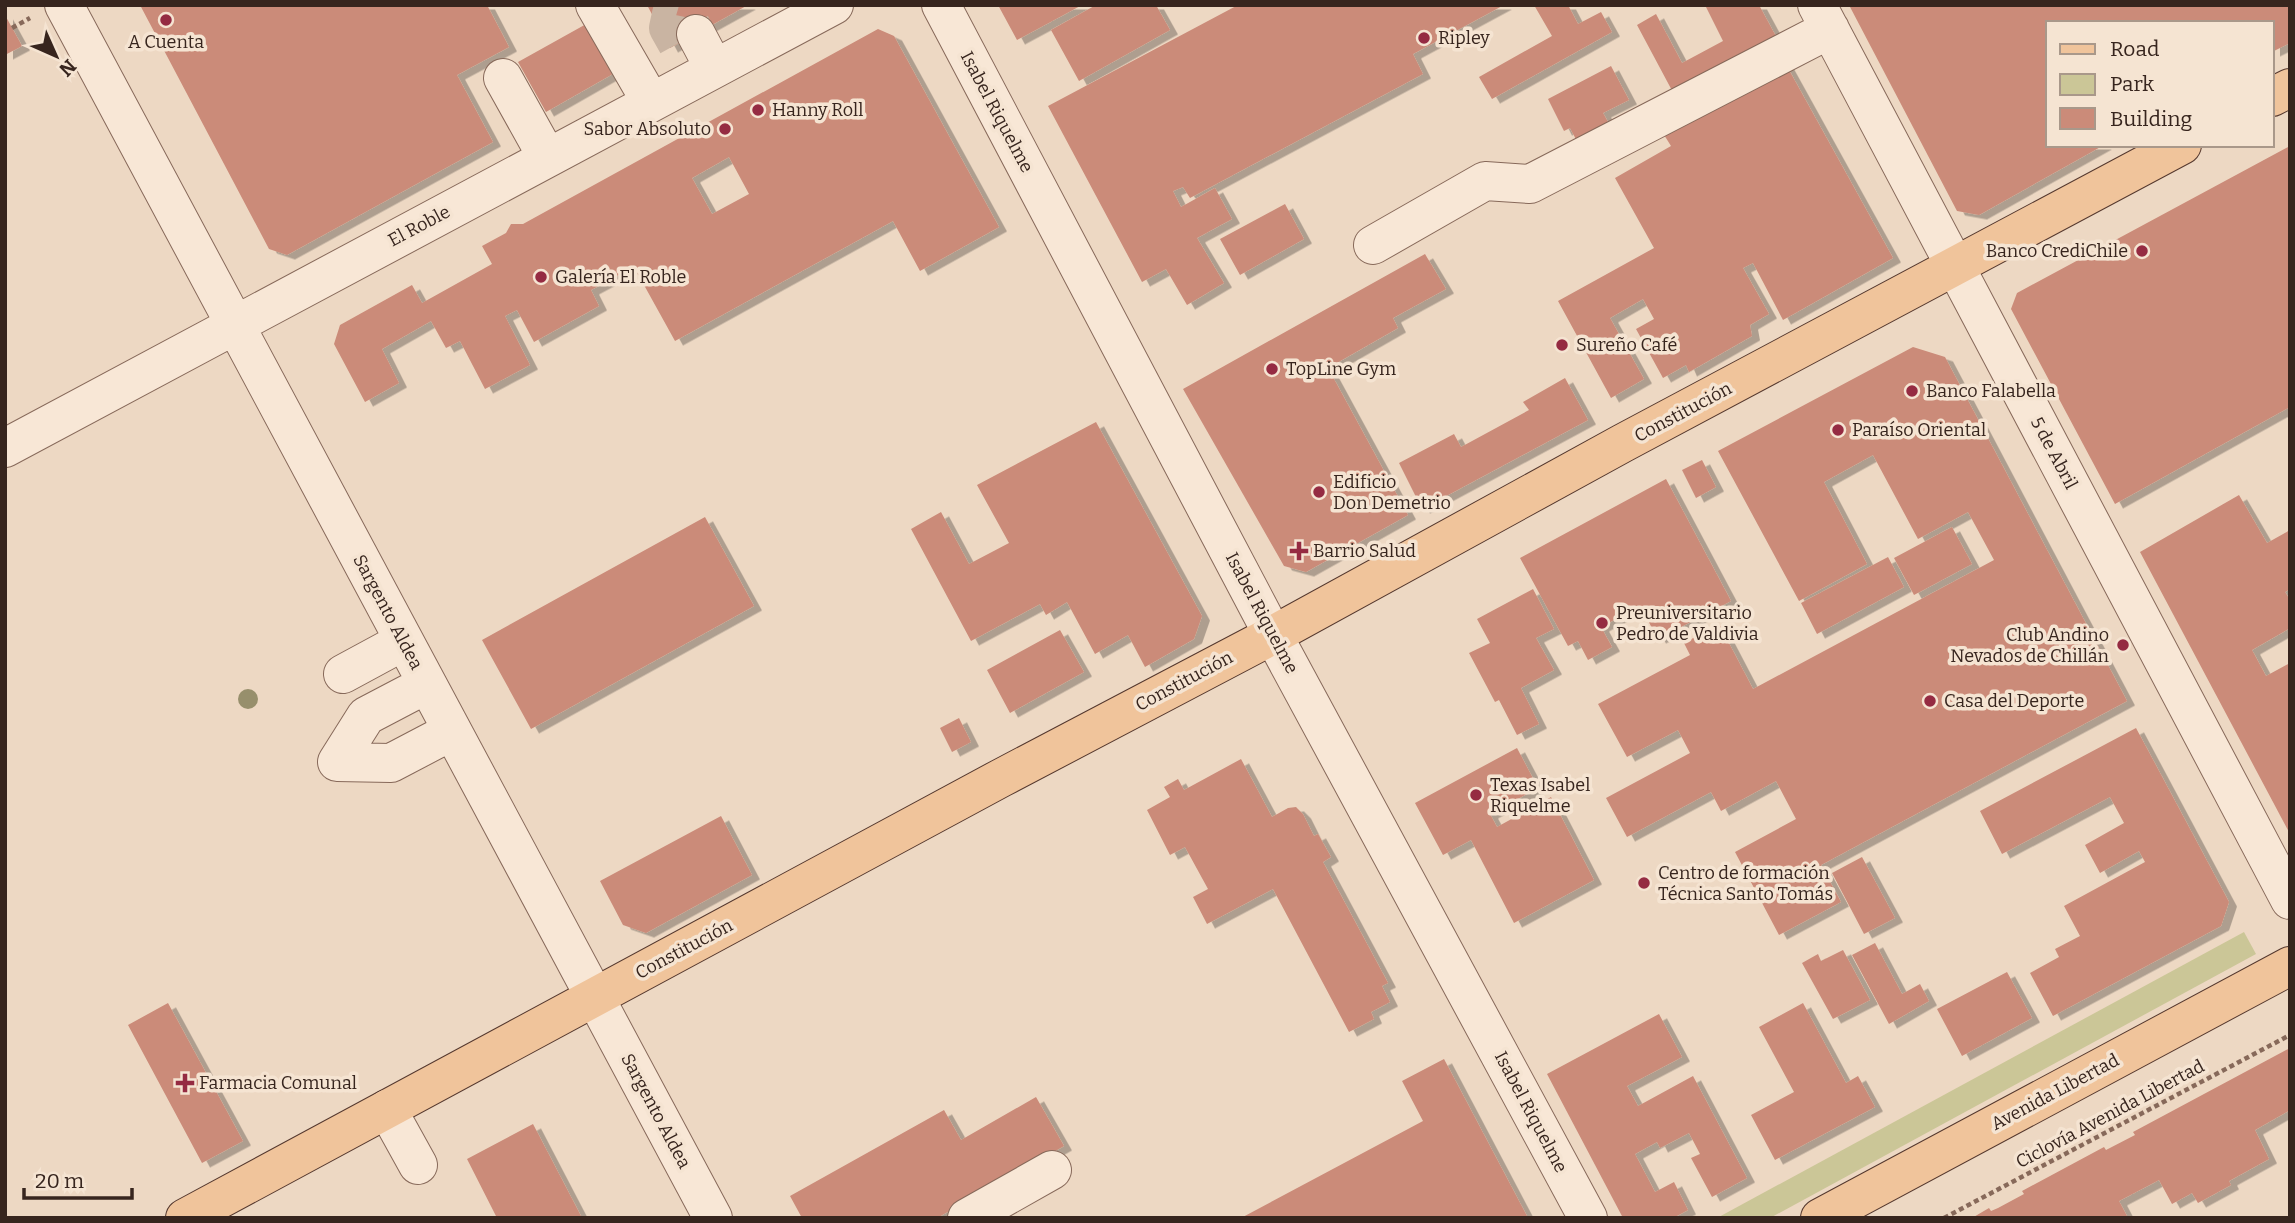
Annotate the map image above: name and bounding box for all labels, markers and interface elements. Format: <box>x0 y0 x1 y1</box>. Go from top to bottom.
marker: A Cuenta <box>158 12 174 28</box>
north arrow <box>21 21 91 91</box>
legend <box>2046 21 2274 147</box>
place label: Ripley <box>1438 27 1490 49</box>
marker: Ripley <box>1416 30 1432 46</box>
place label: A Cuenta <box>128 31 204 53</box>
text: Road <box>2110 36 2159 62</box>
street label: Isabel Riquelme <box>956 48 1038 176</box>
text: N <box>54 54 81 81</box>
text: Park <box>2110 71 2154 97</box>
place label: Hanny Roll <box>772 99 863 121</box>
marker: Hanny Roll <box>750 102 766 118</box>
text: Building <box>2110 106 2193 132</box>
place label: Sabor Absoluto <box>584 118 711 140</box>
marker: Sabor Absoluto <box>717 121 733 137</box>
street label: El Roble <box>384 201 454 251</box>
place label: Banco CrediChile <box>1986 240 2128 262</box>
marker: Banco CrediChile <box>2134 243 2150 259</box>
place label: Galería El Roble <box>555 266 686 288</box>
marker: Galería El Roble <box>533 269 549 285</box>
place label: Sureño Café <box>1576 334 1677 356</box>
marker: Sureño Café <box>1554 337 1570 353</box>
place label: TopLine Gym <box>1286 358 1396 380</box>
marker: TopLine Gym <box>1264 361 1280 377</box>
street label: Constitución <box>1631 377 1736 447</box>
place label: Banco Falabella <box>1926 380 2056 402</box>
marker: Banco Falabella <box>1904 383 1920 399</box>
street label: 5 de Abril <box>2026 413 2082 493</box>
place label: Paraíso Oriental <box>1852 419 1986 441</box>
marker: Paraíso Oriental <box>1830 422 1846 438</box>
place label: Edificio Don Demetrio <box>1333 471 1451 514</box>
marker: Edificio Don Demetrio <box>1311 484 1327 500</box>
place label: Barrio Salud <box>1313 540 1416 562</box>
marker: Barrio Salud <box>1291 543 1307 559</box>
street label: Isabel Riquelme <box>1221 549 1303 677</box>
street label: Sargento Aldea <box>348 551 428 673</box>
place label: Preuniversitario Pedro de Valdivia <box>1616 602 1759 645</box>
marker: Preuniversitario Pedro de Valdivia <box>1594 615 1610 631</box>
place label: Club Andino Nevados de Chillán <box>1950 624 2110 667</box>
marker: Club Andino Nevados de Chillán <box>2115 637 2131 653</box>
street label: Constitución <box>1132 646 1237 716</box>
place label: Casa del Deporte <box>1944 690 2084 712</box>
marker: Casa del Deporte <box>1922 693 1938 709</box>
place label: Texas Isabel Riquelme <box>1490 774 1590 817</box>
marker: Texas Isabel Riquelme <box>1468 787 1484 803</box>
place label: Centro de formación Técnica Santo Tomás <box>1658 862 1833 905</box>
marker: Centro de formación Técnica Santo Tomás <box>1636 875 1652 891</box>
street label: Constitución <box>632 914 737 984</box>
street label: Isabel Riquelme <box>1490 1048 1572 1176</box>
street label: Avenida Libertad <box>1987 1049 2123 1135</box>
street label: Sargento Aldea <box>616 1050 696 1172</box>
street label: Ciclovía Avenida Libertad <box>2012 1055 2208 1173</box>
place label: Farmacia Comunal <box>199 1072 357 1094</box>
marker: Farmacia Comunal <box>177 1075 193 1091</box>
scale bar <box>24 1156 133 1200</box>
text: 20 m <box>35 1168 84 1194</box>

